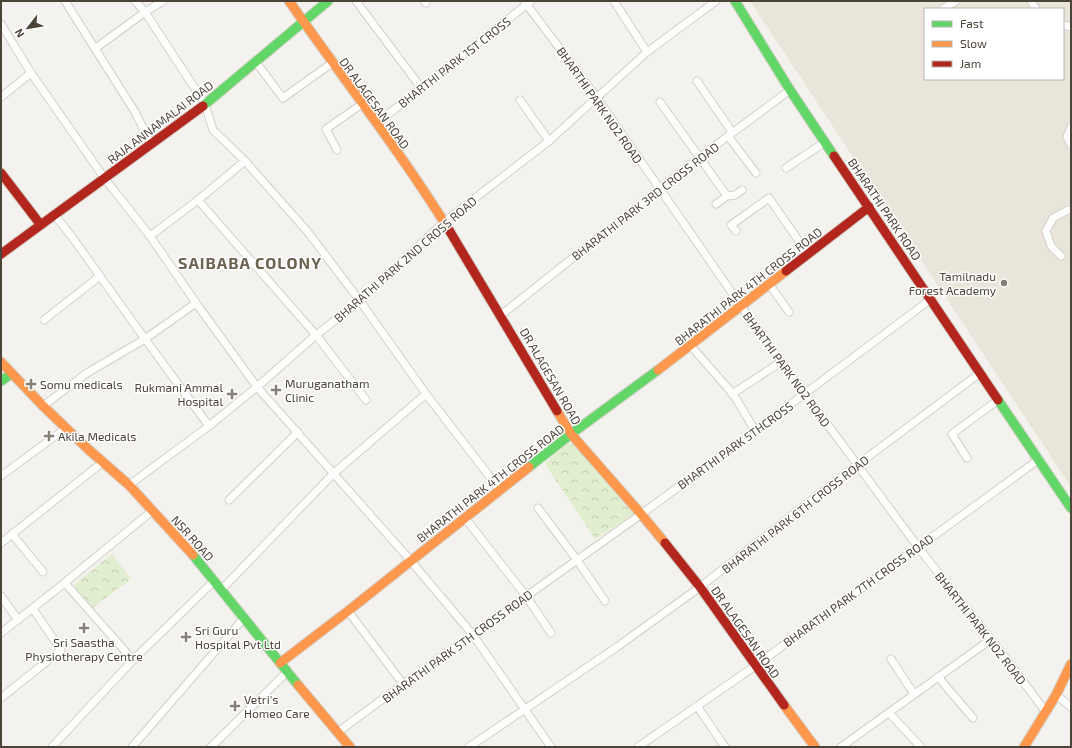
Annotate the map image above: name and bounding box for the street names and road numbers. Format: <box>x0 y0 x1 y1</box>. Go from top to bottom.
street label: BHARTHI PARK 1ST CROSS <box>395 14 513 110</box>
street label: BHARTHI PARK NO2 ROAD <box>554 44 646 166</box>
street label: DR ALAGESAN ROAD <box>337 55 413 151</box>
street label: RAJA ANNAMALAI ROAD <box>104 78 216 166</box>
street label: BHARATHI PARK 3RD CROSS ROAD <box>569 139 721 263</box>
street label: BHARATHI PARK ROAD <box>846 155 924 263</box>
street label: BHARATHI PARK 2ND CROSS ROAD <box>331 193 479 325</box>
street label: BHARATHI PARK 4TH CROSS ROAD <box>671 224 825 348</box>
street label: BHARTHI PARK NO2 ROAD <box>741 309 834 429</box>
street label: DR ALAGESAN ROAD <box>518 325 584 427</box>
street label: BHARTHI PARK 5THCROSS <box>675 398 796 492</box>
street label: BHARATHI PARK 4TH CROSS ROAD <box>413 421 567 545</box>
street label: BHARATHI PARK 6TH CROSS ROAD <box>719 452 871 576</box>
street label: NSR ROAD <box>169 512 217 564</box>
street label: BHARATHI PARK 7TH CROSS ROAD <box>780 531 936 649</box>
street label: BHARTHI PARK NO2 ROAD <box>933 569 1029 687</box>
street label: DR ALAGESAN ROAD <box>709 583 783 681</box>
street label: BHARATHI PARK 5TH CROSS ROAD <box>379 587 535 705</box>

